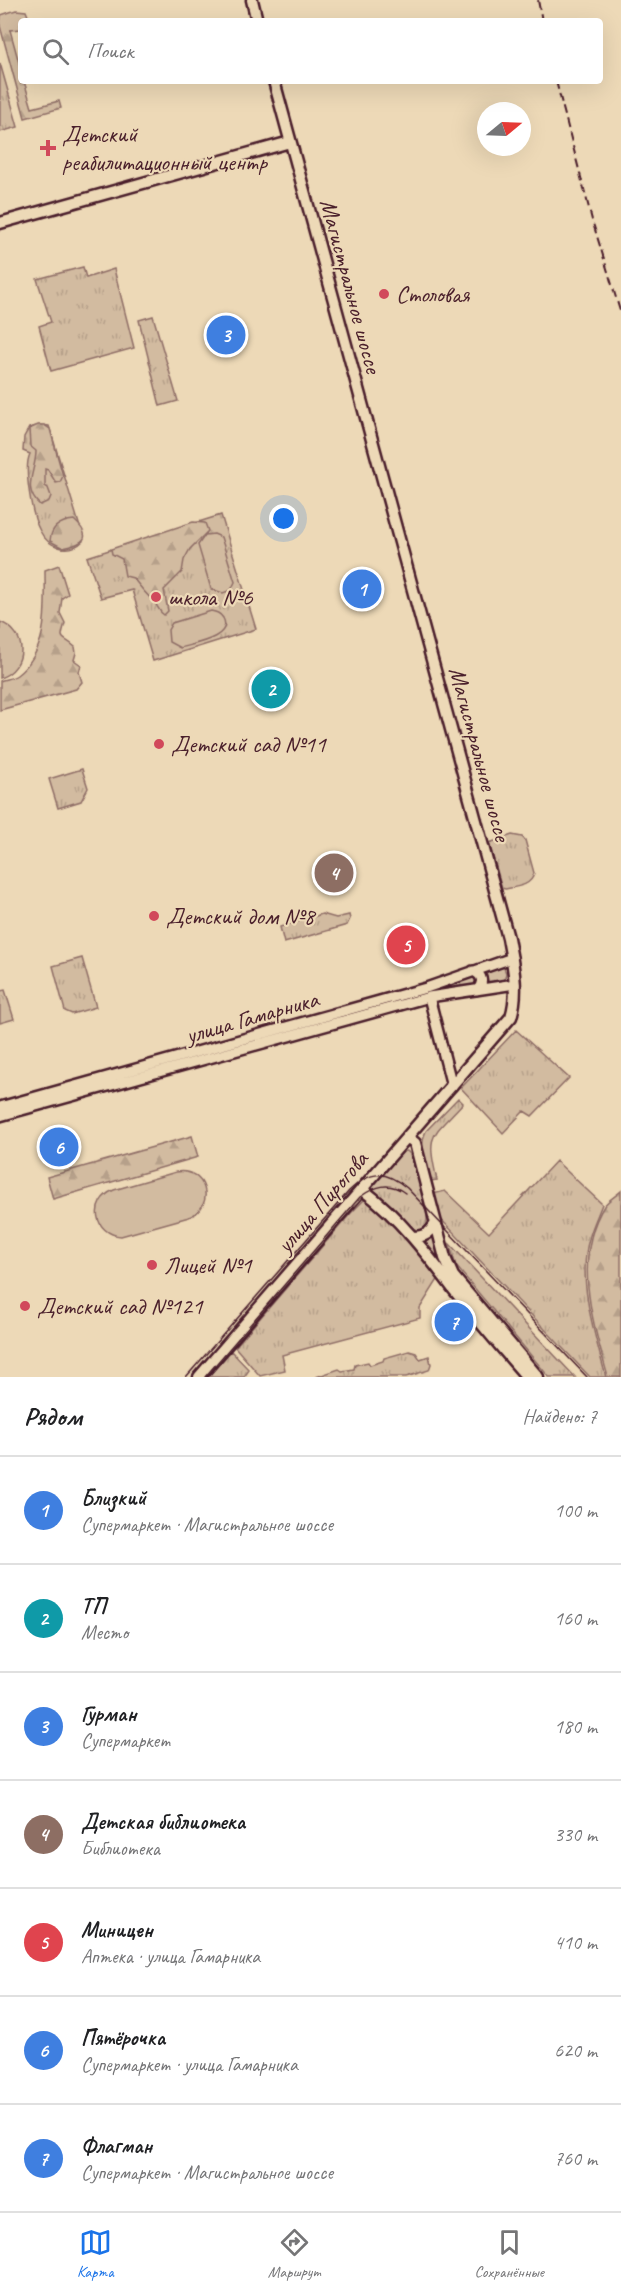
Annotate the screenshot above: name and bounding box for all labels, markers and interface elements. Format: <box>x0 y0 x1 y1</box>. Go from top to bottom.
search box <box>18 18 603 84</box>
icon: search <box>39 35 72 68</box>
text: Поиск <box>87 37 133 65</box>
north arrow <box>477 102 531 156</box>
place label: Детский реабилитационный центр <box>62 119 268 177</box>
marker: Детский реабилитационный центр <box>39 139 57 157</box>
street label: Магистральное шоссе <box>313 196 389 378</box>
place label: Столовая <box>396 279 471 309</box>
marker: Столовая <box>377 287 391 301</box>
pin: 3 <box>206 312 246 358</box>
your location <box>269 504 298 533</box>
pin: 1 <box>342 566 382 612</box>
place label: школа №6 <box>168 582 254 612</box>
marker: школа №6 <box>149 590 163 604</box>
street label: Магистральное шоссе <box>442 664 518 846</box>
pin: 2 <box>252 666 290 712</box>
place label: Детский сад №11 <box>171 729 327 759</box>
marker: Детский сад №11 <box>152 737 166 751</box>
pin: 4 <box>314 850 354 896</box>
place label: Детский дом №8 <box>166 901 317 931</box>
marker: Детский дом №8 <box>147 909 161 923</box>
pin: 5 <box>386 922 426 968</box>
street label: улица Гамарника <box>180 983 323 1051</box>
pin: 6 <box>40 1124 78 1170</box>
street label: улица Пирогова <box>268 1144 375 1261</box>
place label: Лицей №1 <box>164 1250 253 1280</box>
marker: Лицей №1 <box>145 1258 159 1272</box>
place label: Детский сад №121 <box>37 1291 204 1321</box>
marker: Детский сад №121 <box>18 1299 32 1313</box>
pin: 7 <box>434 1300 474 1344</box>
text: Рядом <box>24 1400 82 1433</box>
text: Найдено: 7 <box>522 1404 597 1429</box>
text: Близкий <box>81 1484 146 1512</box>
text: 1 <box>39 1498 48 1523</box>
text: 100 m <box>554 1498 597 1523</box>
text: Супермаркет · Магистральное шоссе <box>81 1512 333 1537</box>
text: ТП <box>81 1592 106 1620</box>
text: 2 <box>39 1606 48 1631</box>
text: 160 m <box>554 1606 597 1631</box>
text: Место <box>81 1620 128 1645</box>
text: Гурман <box>81 1700 137 1728</box>
text: 3 <box>39 1714 48 1739</box>
text: 180 m <box>554 1714 597 1739</box>
text: Супермаркет <box>81 1728 170 1753</box>
text: Детская библиотека <box>81 1808 245 1836</box>
text: 4 <box>39 1822 48 1847</box>
text: 330 m <box>554 1822 597 1847</box>
text: Библиотека <box>81 1836 160 1861</box>
text: Миницен <box>81 1916 153 1944</box>
text: 5 <box>39 1930 48 1955</box>
text: 410 m <box>554 1930 597 1955</box>
text: Аптека · улица Гамарника <box>81 1944 260 1969</box>
text: Пятёрочка <box>81 2024 165 2052</box>
text: 6 <box>39 2038 48 2063</box>
text: 620 m <box>554 2038 597 2063</box>
text: Супермаркет · улица Гамарника <box>81 2052 298 2077</box>
text: Флагман <box>81 2132 152 2160</box>
text: 7 <box>39 2146 48 2171</box>
text: 760 m <box>554 2146 597 2171</box>
text: Супермаркет · Магистральное шоссе <box>81 2160 333 2185</box>
tab: Карта <box>77 2226 114 2282</box>
tab: Маршрут <box>268 2226 320 2282</box>
tab: Сохранённые <box>474 2226 544 2282</box>

